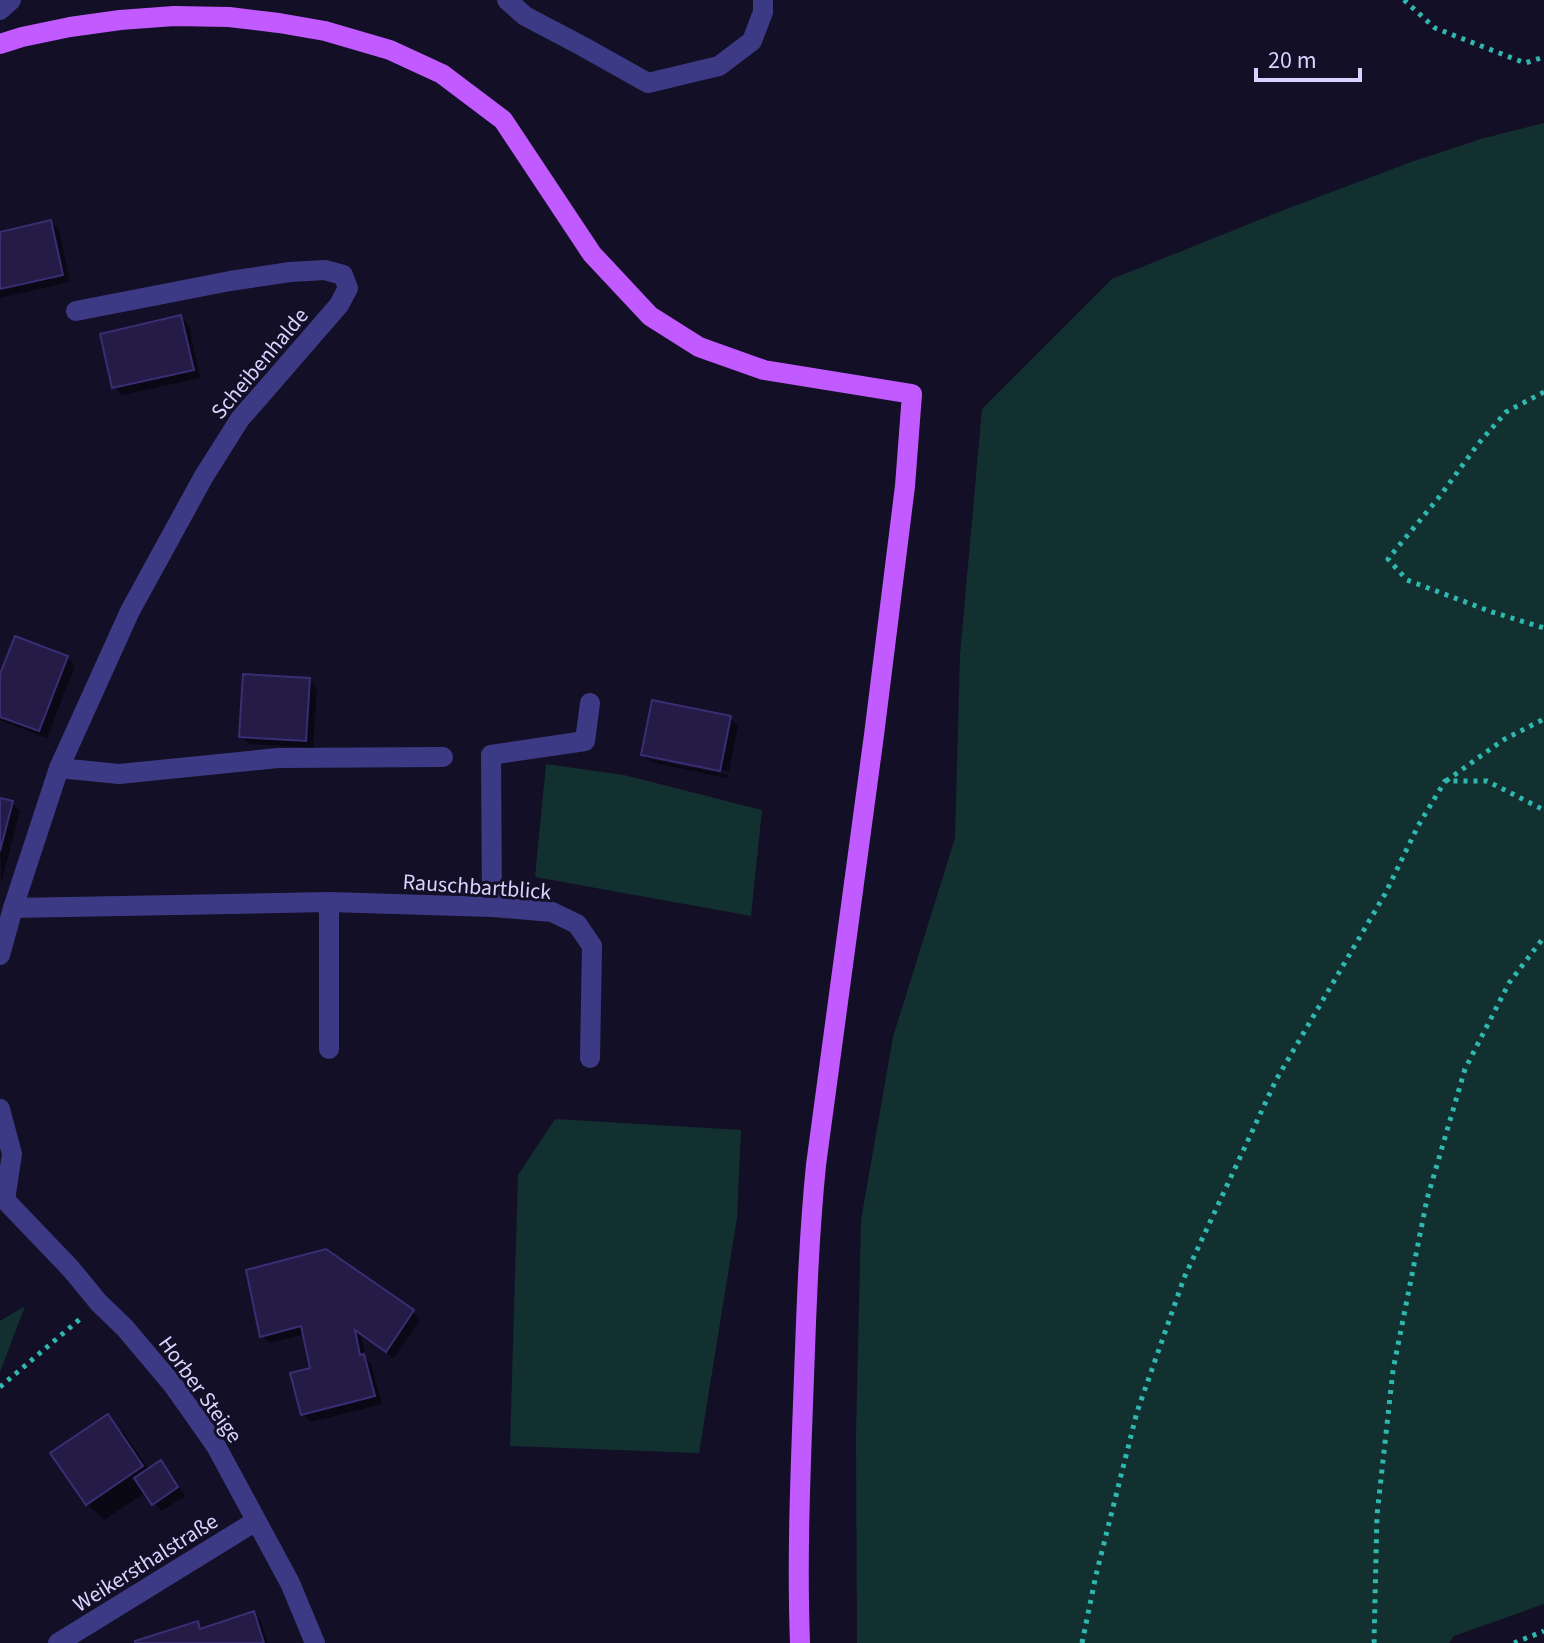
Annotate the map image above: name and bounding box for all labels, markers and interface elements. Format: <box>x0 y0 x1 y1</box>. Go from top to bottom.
scale bar <box>1256 32 1360 82</box>
text: 20 m <box>1268 43 1317 78</box>
street label: Scheibenhalde <box>203 301 316 426</box>
street label: Rauschbartblick <box>402 866 552 908</box>
street label: Horber Steige <box>150 1329 250 1450</box>
street label: Weikersthalstraße <box>67 1505 224 1620</box>

